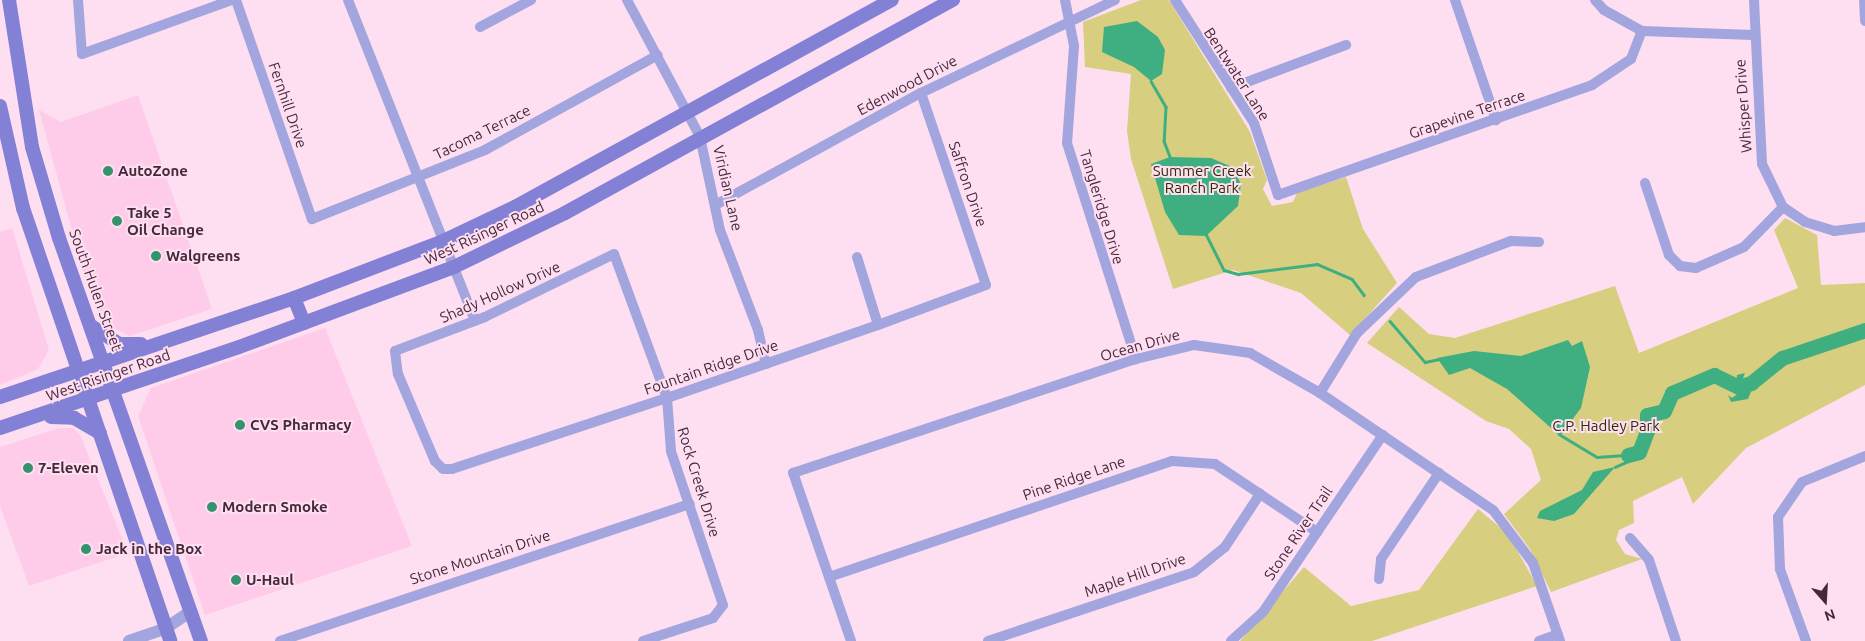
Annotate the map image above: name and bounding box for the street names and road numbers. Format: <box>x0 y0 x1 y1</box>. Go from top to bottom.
street label: Bentwater Lane <box>1200 24 1274 124</box>
street label: Edenwood Drive <box>854 51 960 119</box>
street label: Whisper Drive <box>1731 58 1755 154</box>
street label: Fernhill Drive <box>265 60 311 150</box>
street label: Grapevine Terrace <box>1406 86 1528 142</box>
street label: Tacoma Terrace <box>431 101 533 163</box>
street label: Saffron Drive <box>945 139 991 229</box>
street label: Viridian Lane <box>709 143 747 233</box>
street label: Tangleridge Drive <box>1076 148 1128 266</box>
street label: West Risinger Road <box>421 197 547 269</box>
street label: South Hulen Street <box>66 227 126 353</box>
street label: Shady Hollow Drive <box>437 257 563 327</box>
street label: Ocean Drive <box>1098 325 1182 365</box>
street label: Fountain Ridge Drive <box>642 336 780 398</box>
street label: West Risinger Road <box>44 345 172 405</box>
street label: Rock Creek Drive <box>674 425 724 539</box>
street label: Pine Ridge Lane <box>1020 452 1128 504</box>
street label: Stone River Trail <box>1260 483 1336 583</box>
street label: Stone Mountain Drive <box>408 526 552 588</box>
street label: Maple Hill Drive <box>1082 549 1188 601</box>

